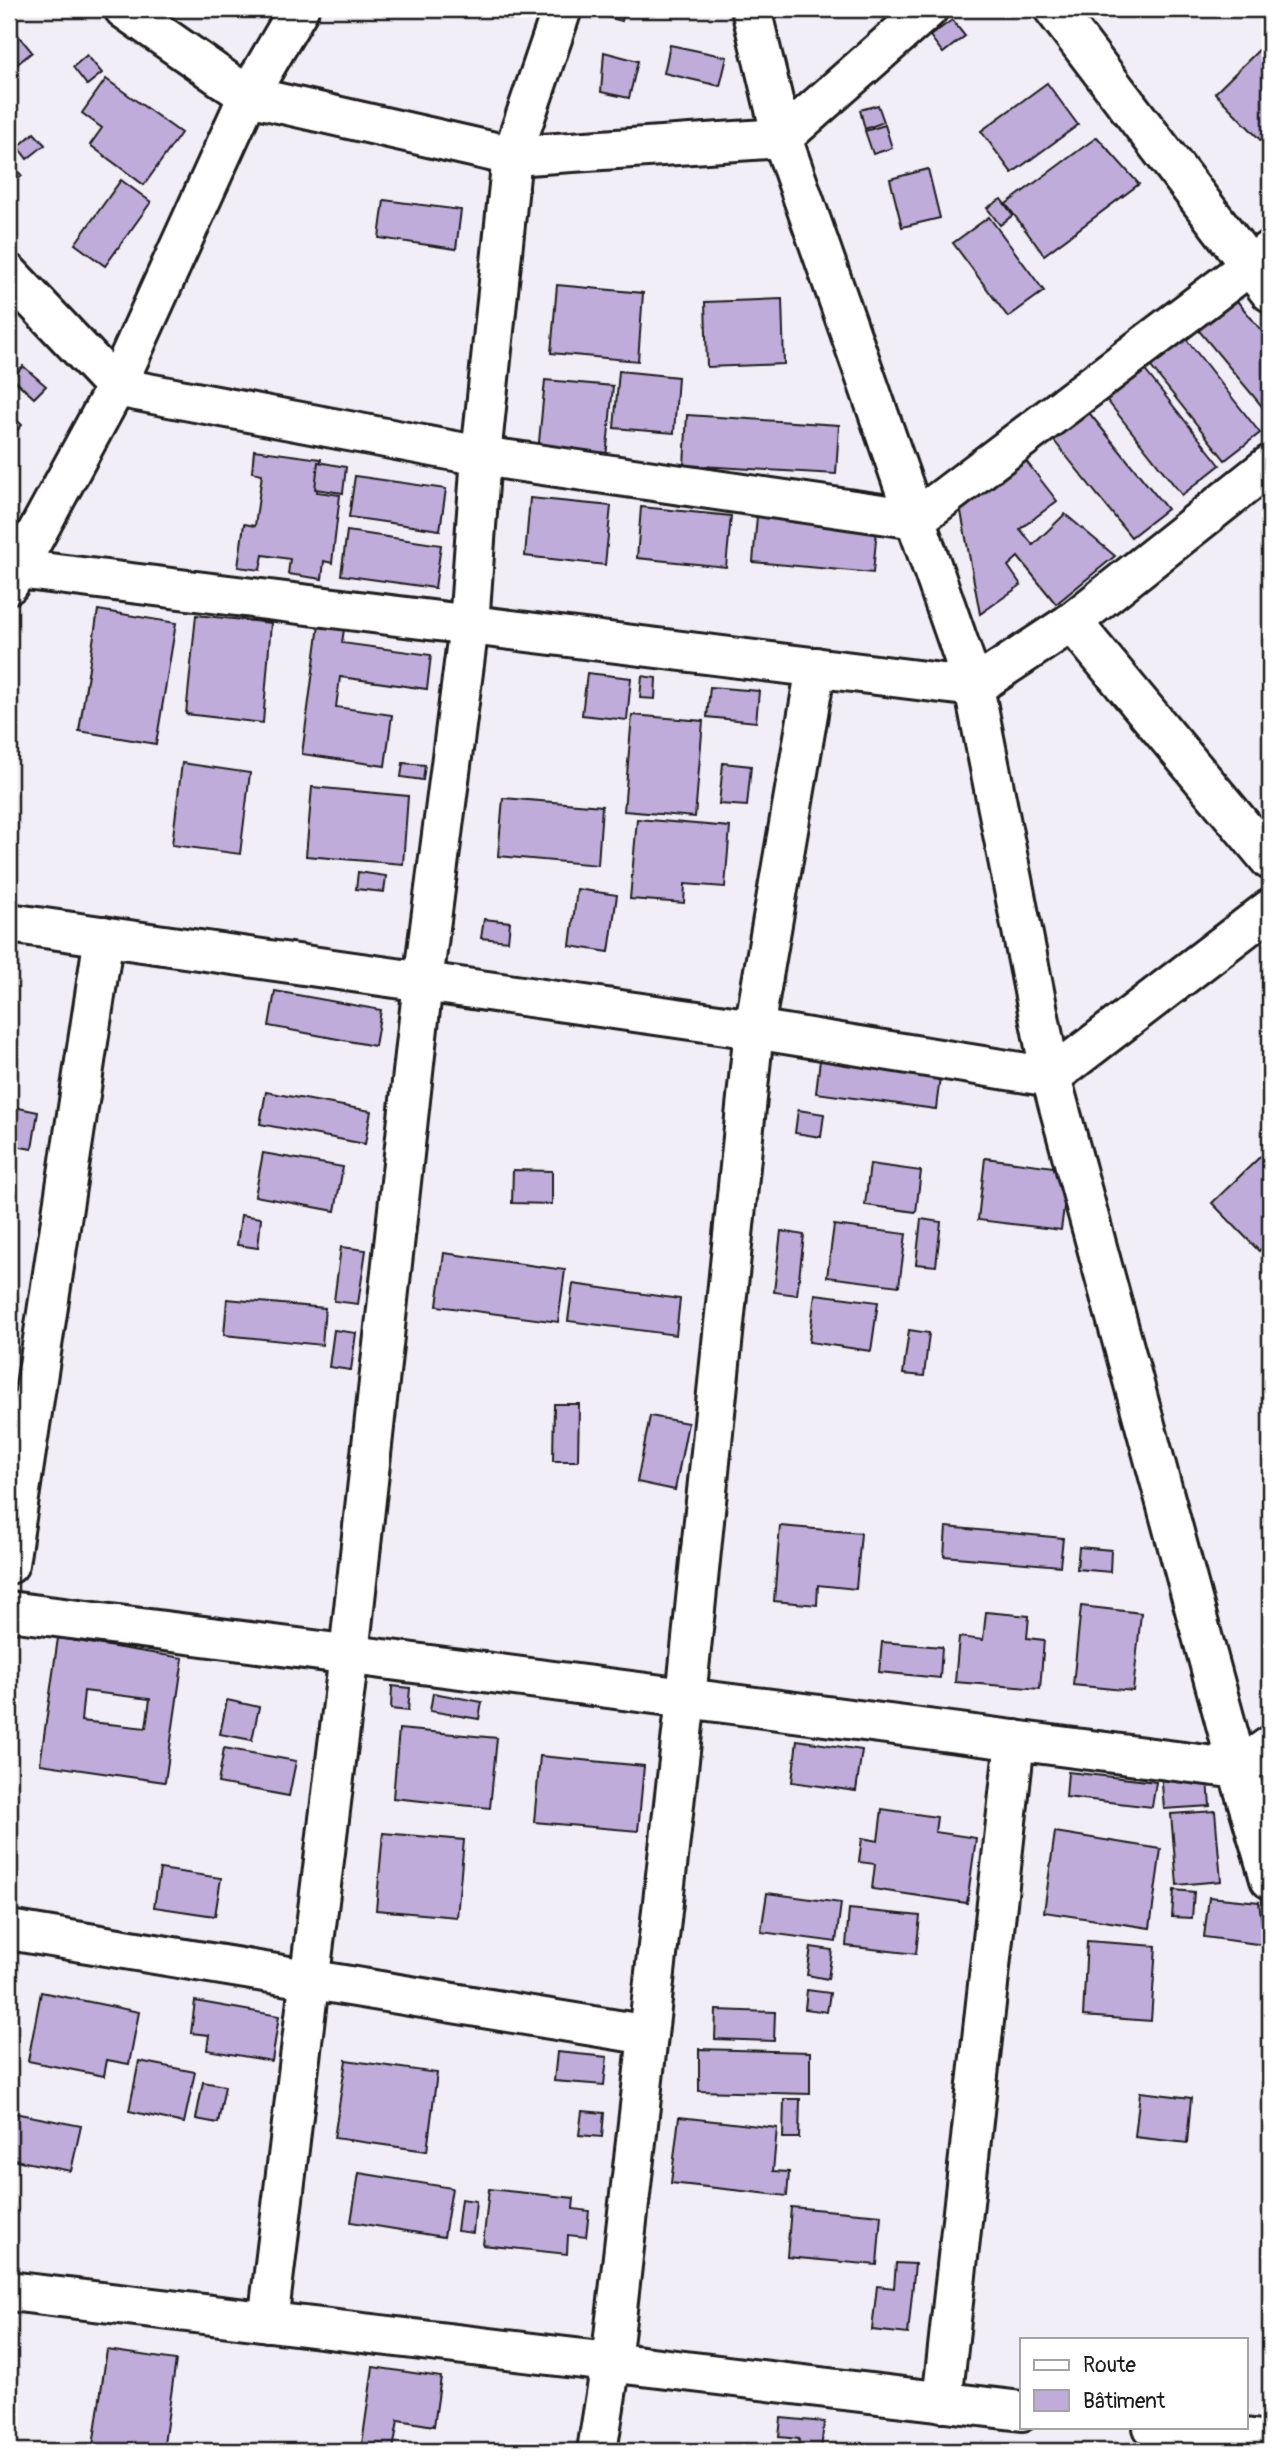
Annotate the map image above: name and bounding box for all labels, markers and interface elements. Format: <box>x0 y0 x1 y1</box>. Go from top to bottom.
legend <box>1020 2338 1248 2428</box>
text: Route <box>1083 2352 1136 2379</box>
text: Bâtiment <box>1083 2388 1166 2415</box>

